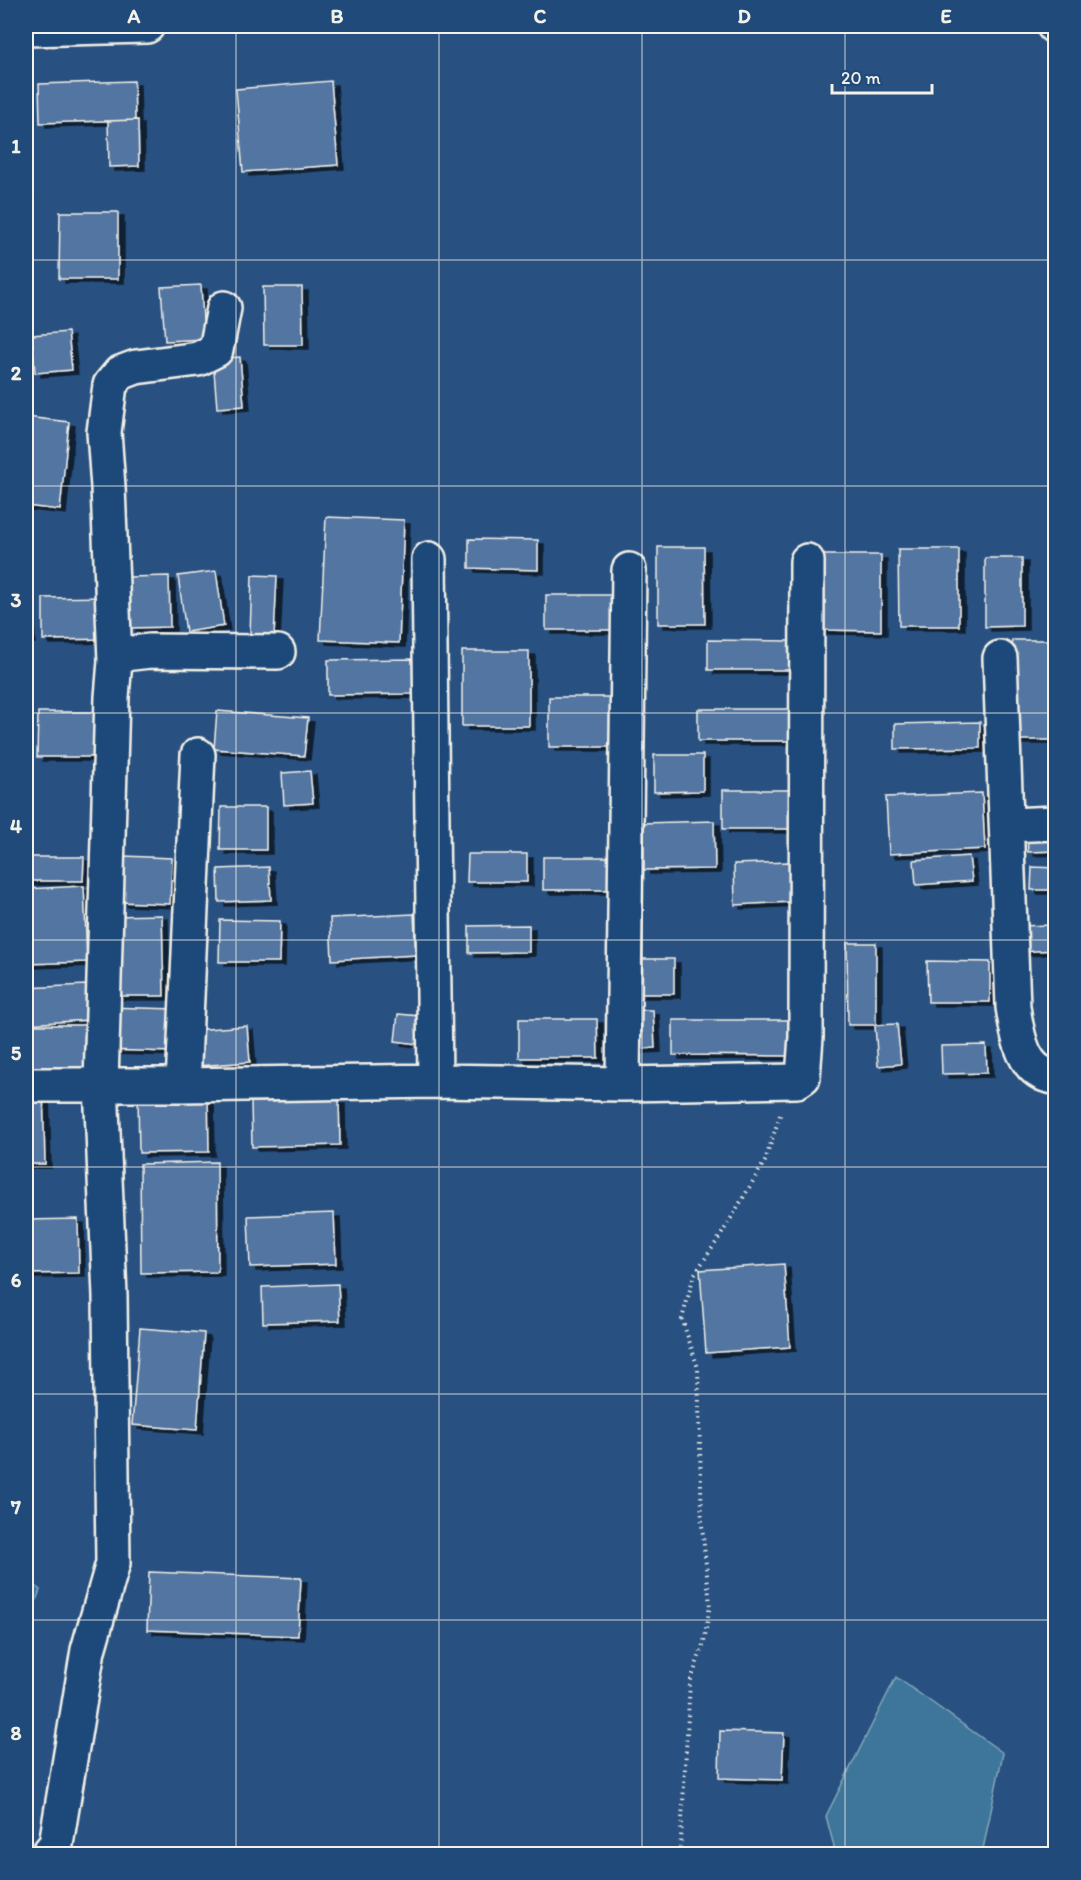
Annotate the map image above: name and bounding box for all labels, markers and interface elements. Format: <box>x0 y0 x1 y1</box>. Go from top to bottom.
text: A <box>127 4 141 28</box>
text: B <box>331 4 344 28</box>
text: C <box>534 4 547 28</box>
text: D <box>737 4 751 28</box>
text: E <box>940 4 952 28</box>
scale bar <box>832 57 932 95</box>
text: 20 m <box>841 67 881 89</box>
text: 1 <box>11 134 21 158</box>
text: 2 <box>11 361 22 385</box>
text: 3 <box>11 588 22 612</box>
text: 4 <box>10 814 22 838</box>
text: 5 <box>11 1041 22 1065</box>
text: 6 <box>11 1268 22 1292</box>
text: 7 <box>10 1495 21 1519</box>
text: 8 <box>11 1721 22 1745</box>

